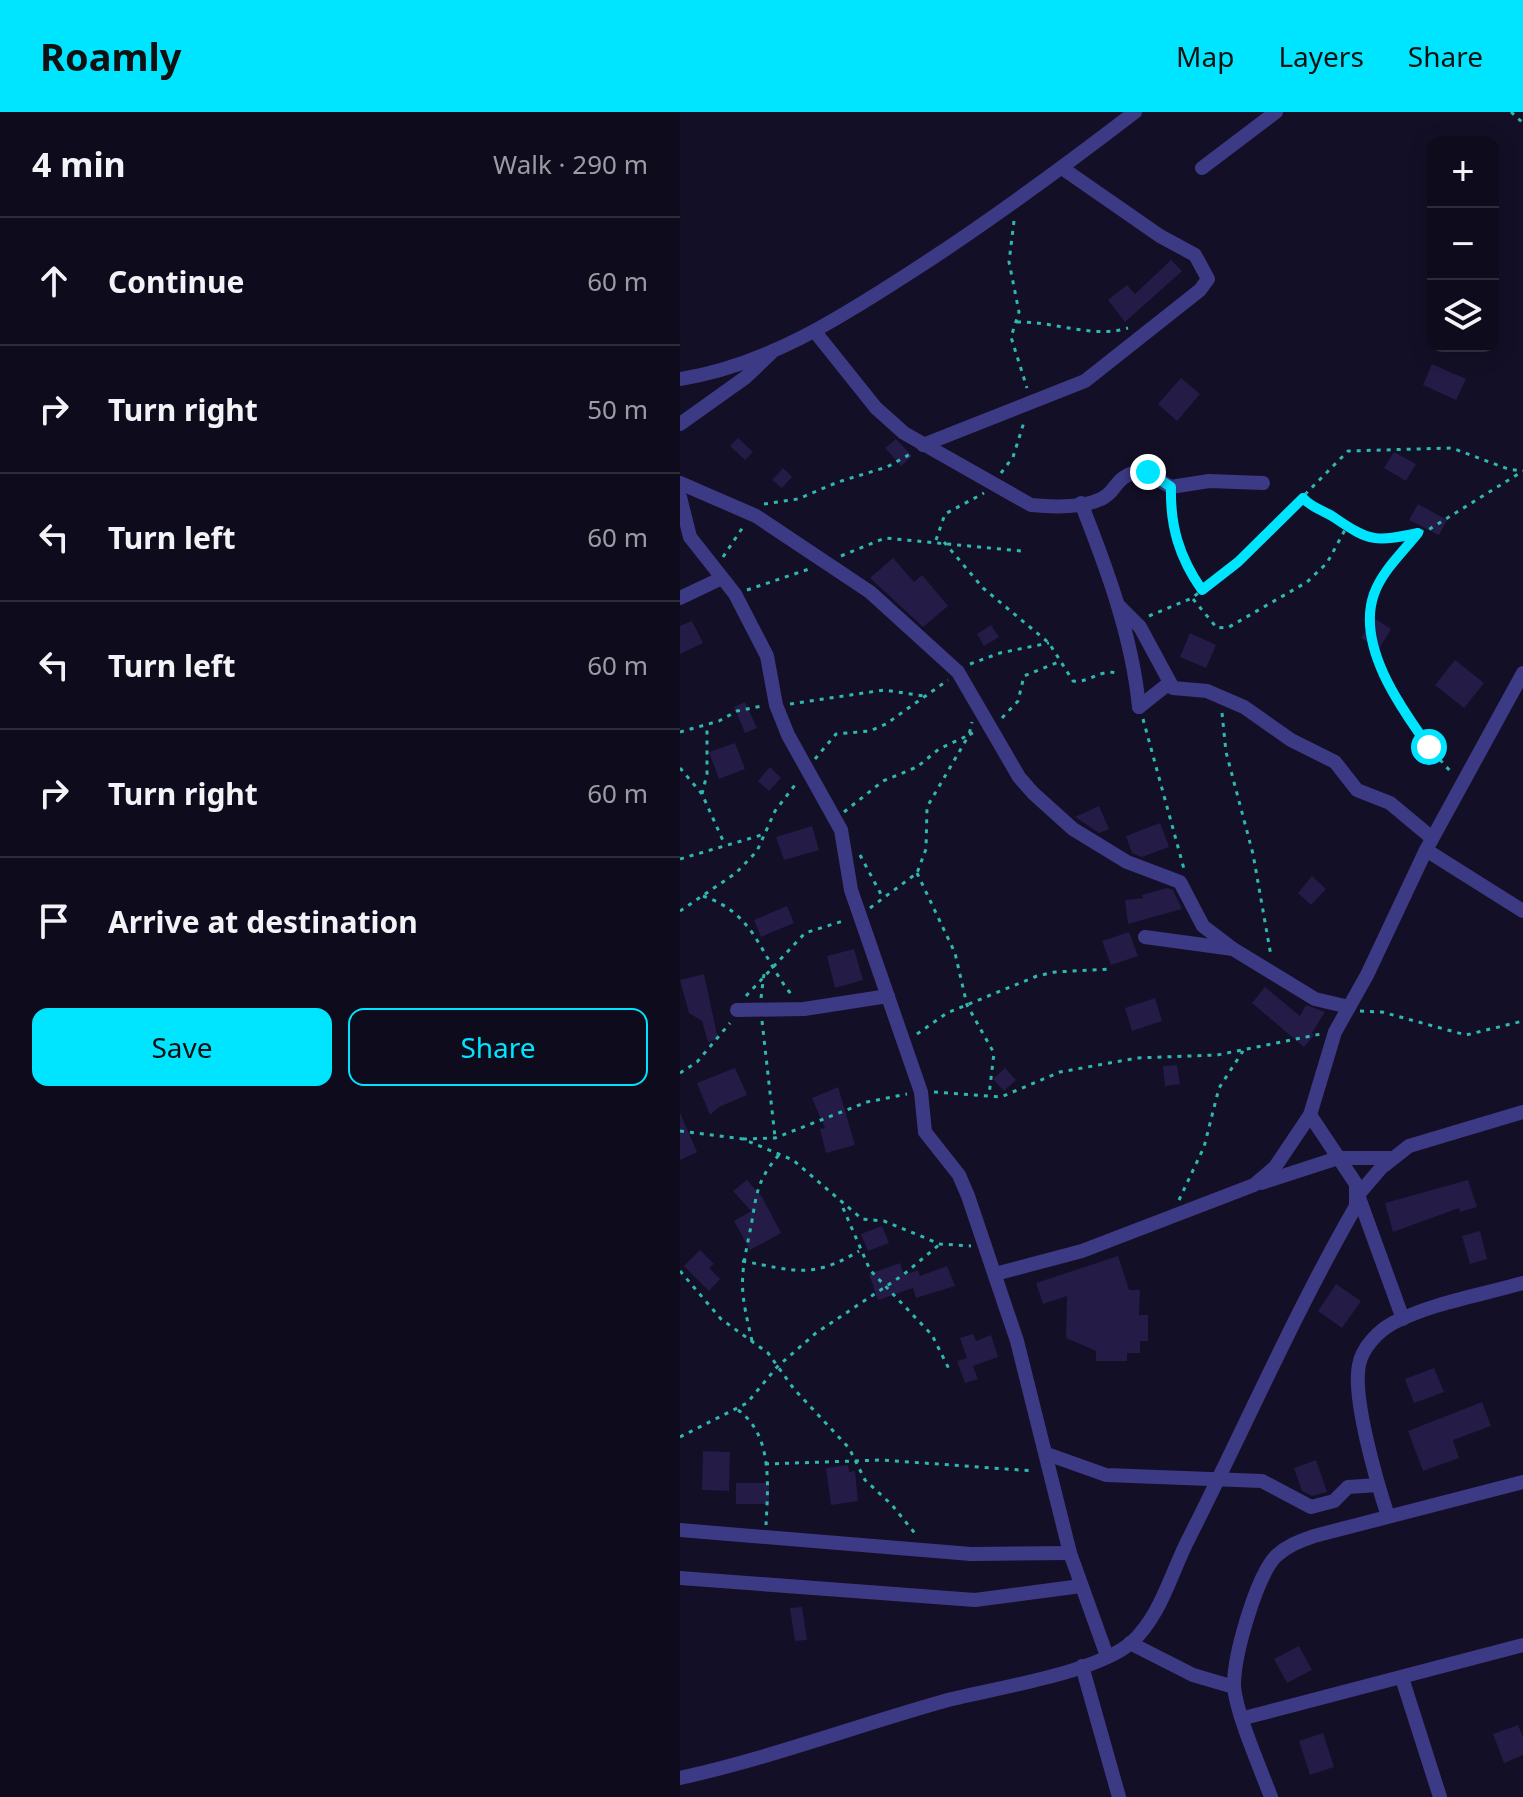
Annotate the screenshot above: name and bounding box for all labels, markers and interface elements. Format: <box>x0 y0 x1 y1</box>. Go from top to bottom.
text: Roamly <box>40 30 182 82</box>
text: Map <box>1176 37 1234 75</box>
text: Layers <box>1278 37 1364 75</box>
text: Share <box>1408 37 1483 75</box>
map controls <box>1427 136 1499 352</box>
button: + <box>1427 136 1499 208</box>
text: 4 min <box>32 141 126 187</box>
text: Walk · 290 m <box>493 146 648 182</box>
button: − <box>1427 208 1499 280</box>
icon: ahead <box>32 259 76 303</box>
text: Continue <box>108 261 244 302</box>
text: 60 m <box>587 263 648 299</box>
button: layers <box>1427 280 1499 352</box>
icon: right <box>32 387 76 431</box>
text: Turn right <box>108 389 258 430</box>
text: 50 m <box>587 391 648 427</box>
route end <box>1130 454 1166 490</box>
icon: left <box>32 515 76 559</box>
text: Turn left <box>108 517 236 558</box>
text: 60 m <box>587 519 648 555</box>
icon: left <box>32 643 76 687</box>
text: Turn left <box>108 645 236 686</box>
text: 60 m <box>587 647 648 683</box>
route start <box>1411 729 1447 765</box>
icon: right <box>32 771 76 815</box>
text: Turn right <box>108 773 258 814</box>
text: 60 m <box>587 775 648 811</box>
icon: arrive <box>32 899 76 943</box>
text: Arrive at destination <box>108 901 418 942</box>
button: Save <box>32 1008 332 1086</box>
button: Share <box>348 1008 648 1086</box>

